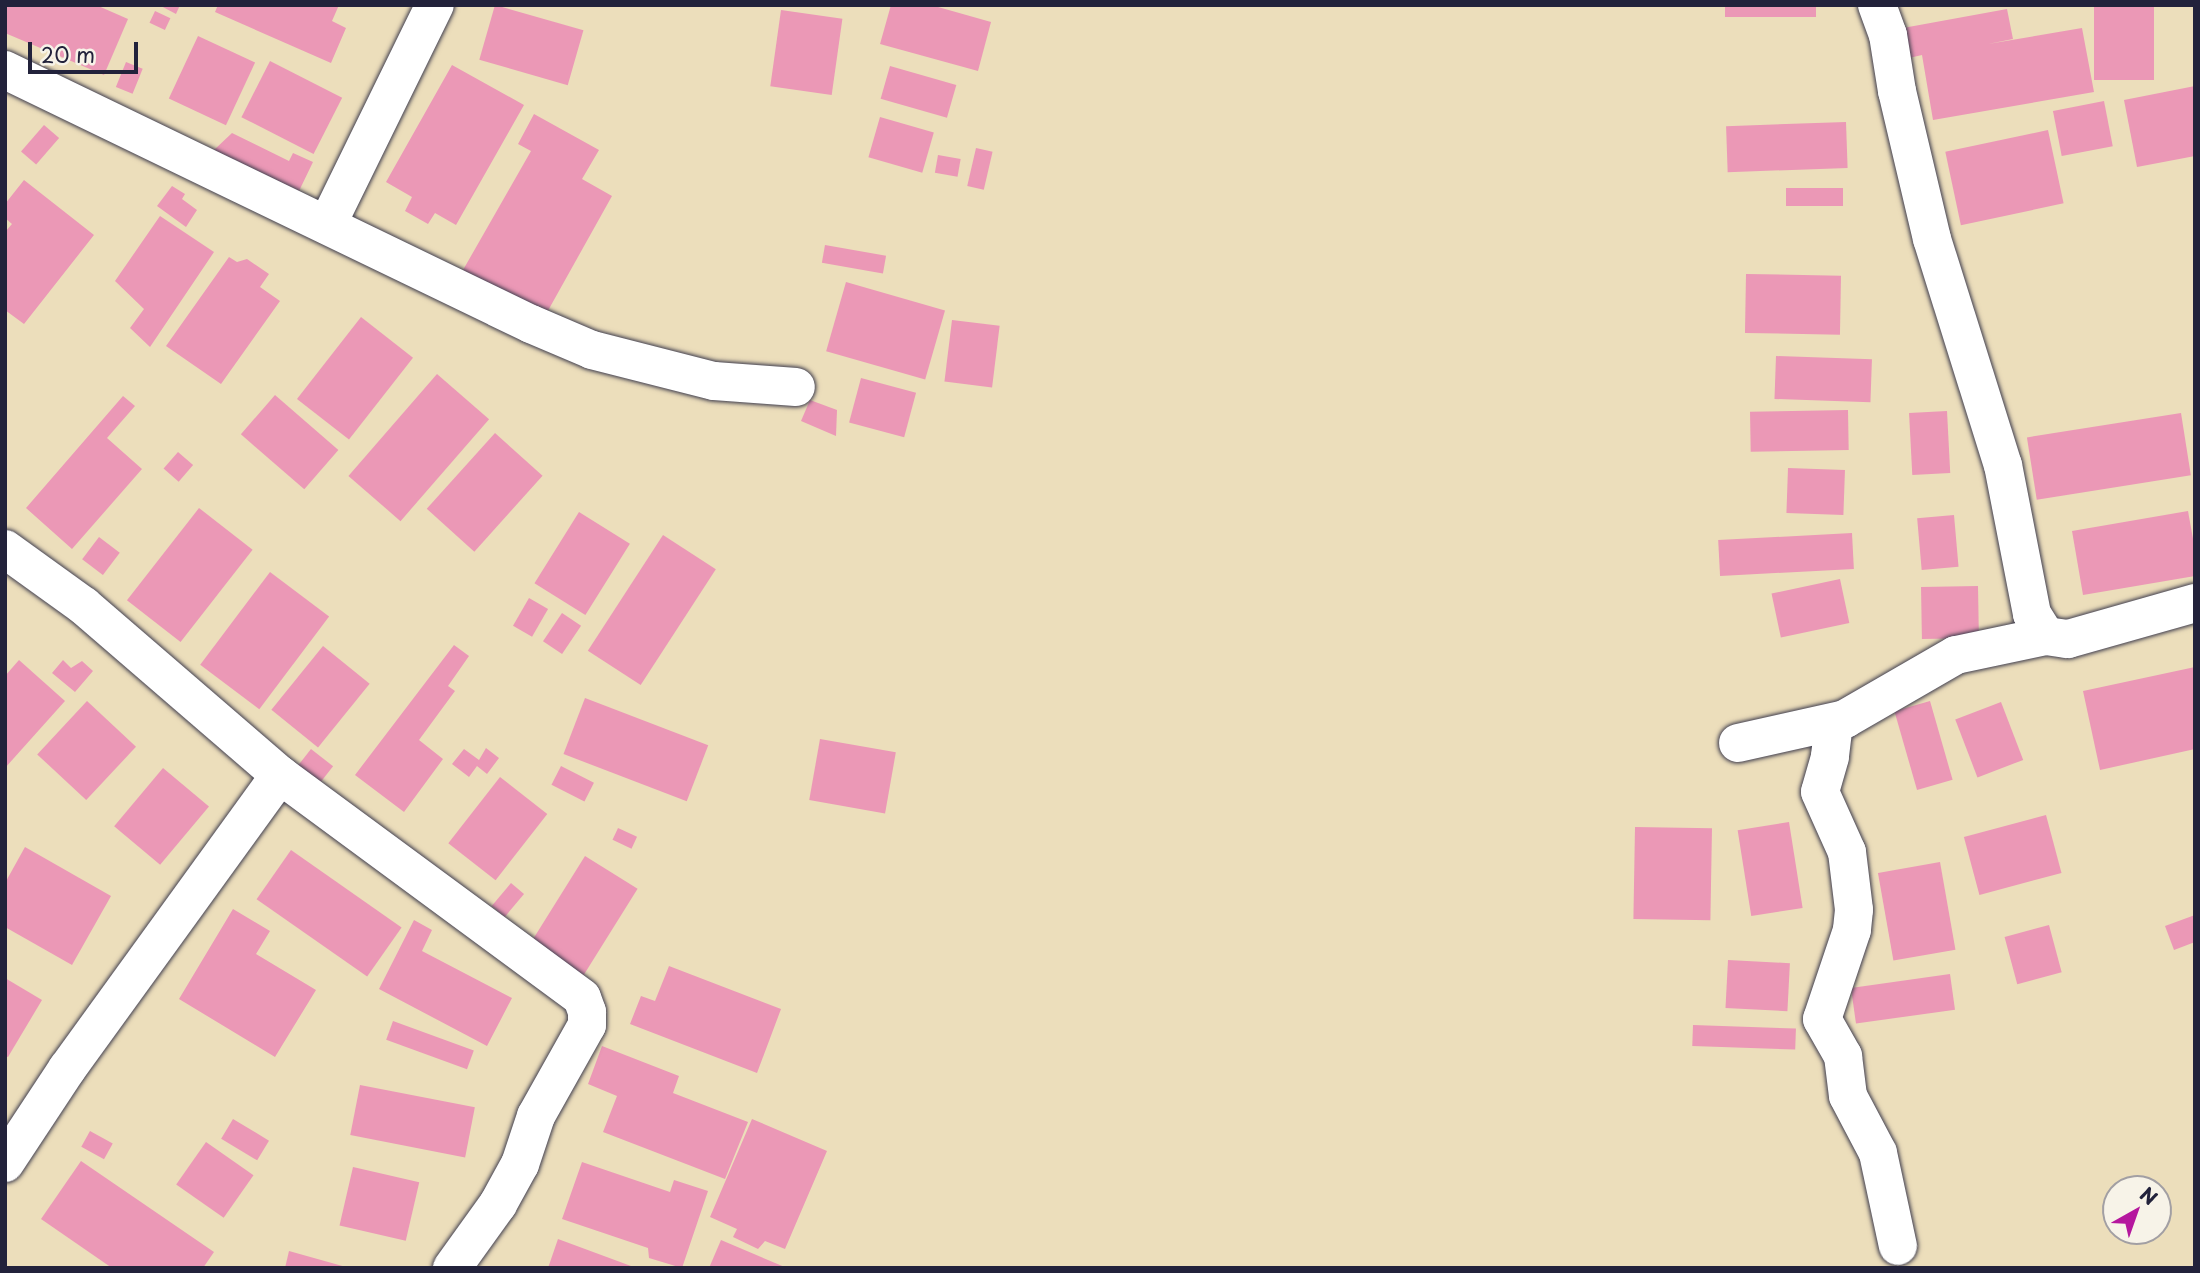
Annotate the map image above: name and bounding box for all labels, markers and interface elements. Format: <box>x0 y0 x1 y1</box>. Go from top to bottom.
scale bar <box>32 28 142 72</box>
text: 20 m <box>41 38 95 70</box>
north arrow <box>2102 1175 2172 1245</box>
text: N <box>2134 1180 2164 1211</box>

